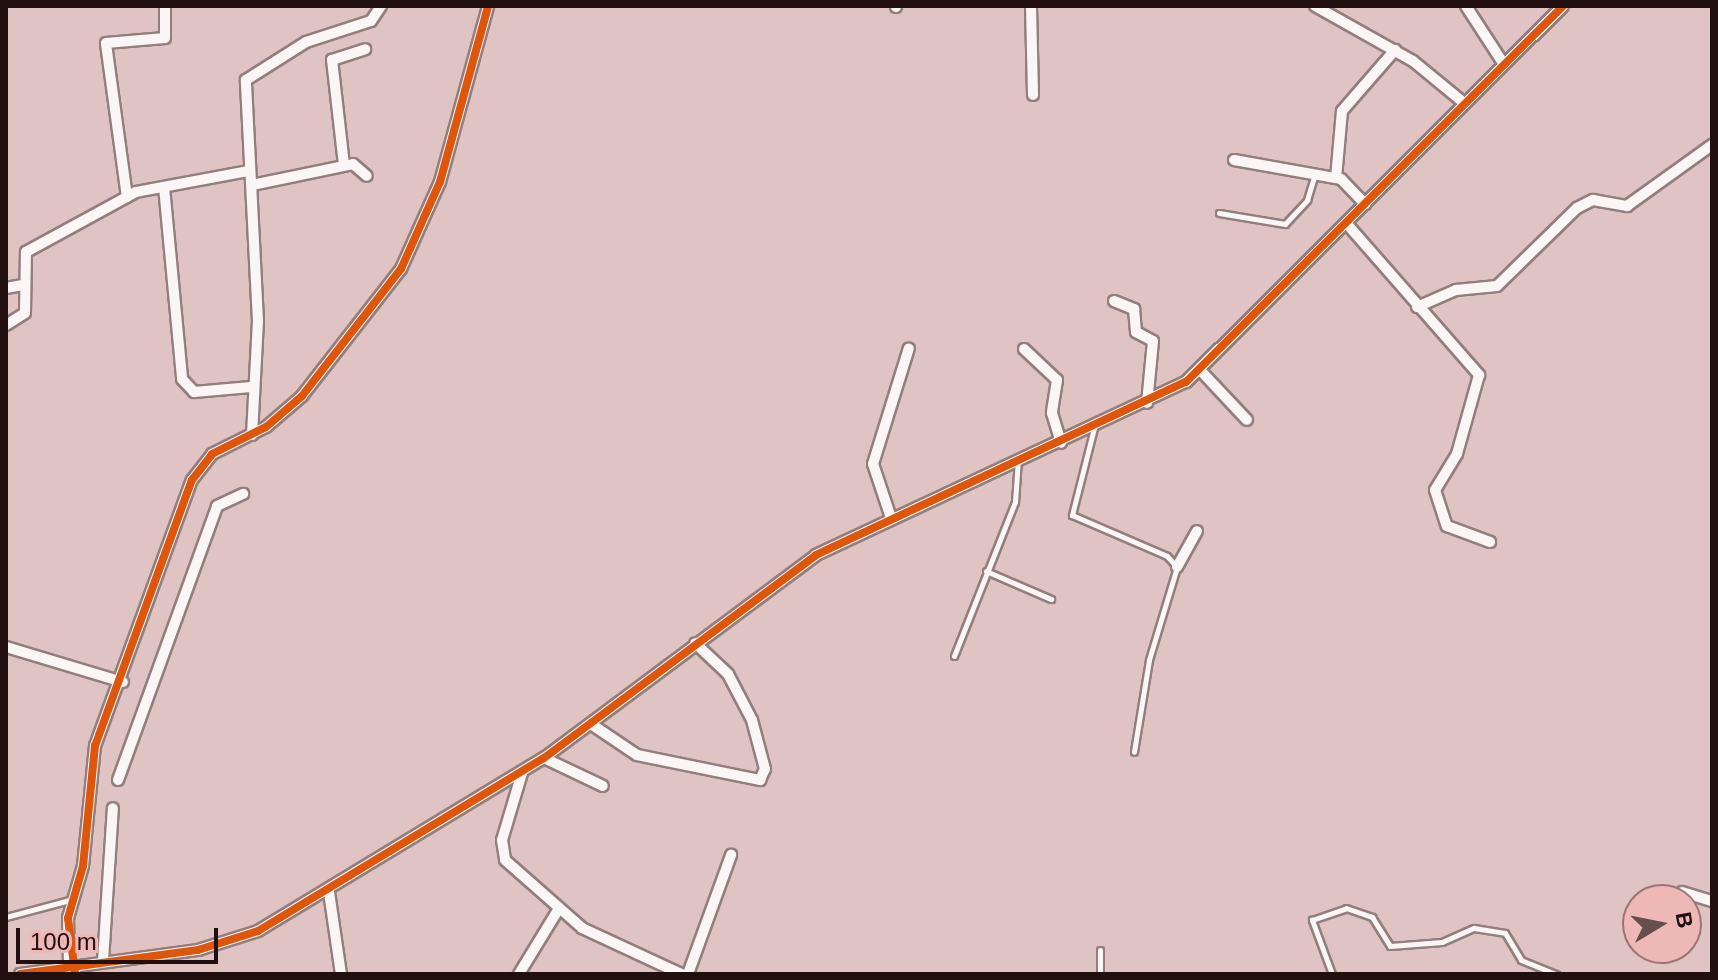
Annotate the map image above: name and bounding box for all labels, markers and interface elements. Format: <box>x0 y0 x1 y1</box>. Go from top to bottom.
north arrow <box>1622 884 1702 964</box>
text: B <box>1670 910 1698 930</box>
scale bar <box>20 912 222 962</box>
text: 100 m <box>30 928 97 955</box>

